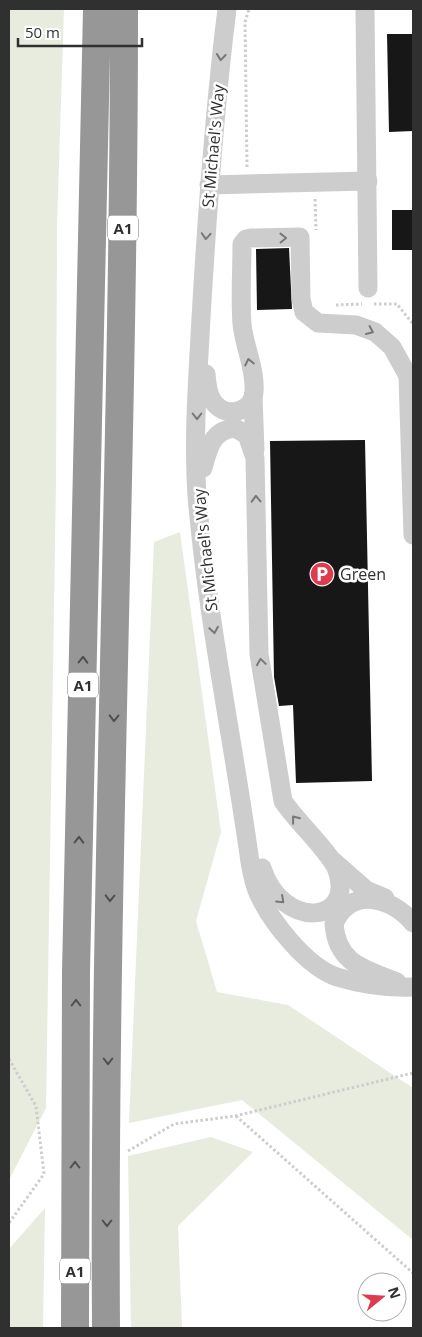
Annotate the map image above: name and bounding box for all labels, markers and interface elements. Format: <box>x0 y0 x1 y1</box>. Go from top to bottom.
scale bar <box>18 15 141 47</box>
text: 50 m <box>25 22 60 42</box>
one-way arrow <box>216 53 227 61</box>
street label: St Michael's Way <box>197 83 229 208</box>
road number: A1 <box>108 216 138 240</box>
one-way arrow <box>200 233 211 241</box>
one-way arrow <box>280 233 288 243</box>
one-way arrow <box>365 325 374 335</box>
one-way arrow <box>245 357 255 366</box>
one-way arrow <box>192 412 202 420</box>
street label: St Michael's Way <box>188 486 222 613</box>
one-way arrow <box>251 495 262 503</box>
parking icon: Green <box>309 561 335 587</box>
place label: Green <box>340 563 386 585</box>
one-way arrow <box>208 626 219 634</box>
one-way arrow <box>78 656 88 664</box>
one-way arrow <box>256 657 266 666</box>
road number: A1 <box>68 672 98 698</box>
one-way arrow <box>108 714 119 722</box>
one-way arrow <box>292 815 301 824</box>
one-way arrow <box>74 836 84 844</box>
one-way arrow <box>105 894 115 902</box>
one-way arrow <box>275 894 284 903</box>
one-way arrow <box>71 999 81 1006</box>
one-way arrow <box>103 1057 113 1065</box>
one-way arrow <box>70 1161 80 1169</box>
one-way arrow <box>102 1220 112 1227</box>
road number: A1 <box>60 1258 90 1284</box>
north arrow <box>357 1272 407 1322</box>
text: N <box>384 1284 406 1301</box>

